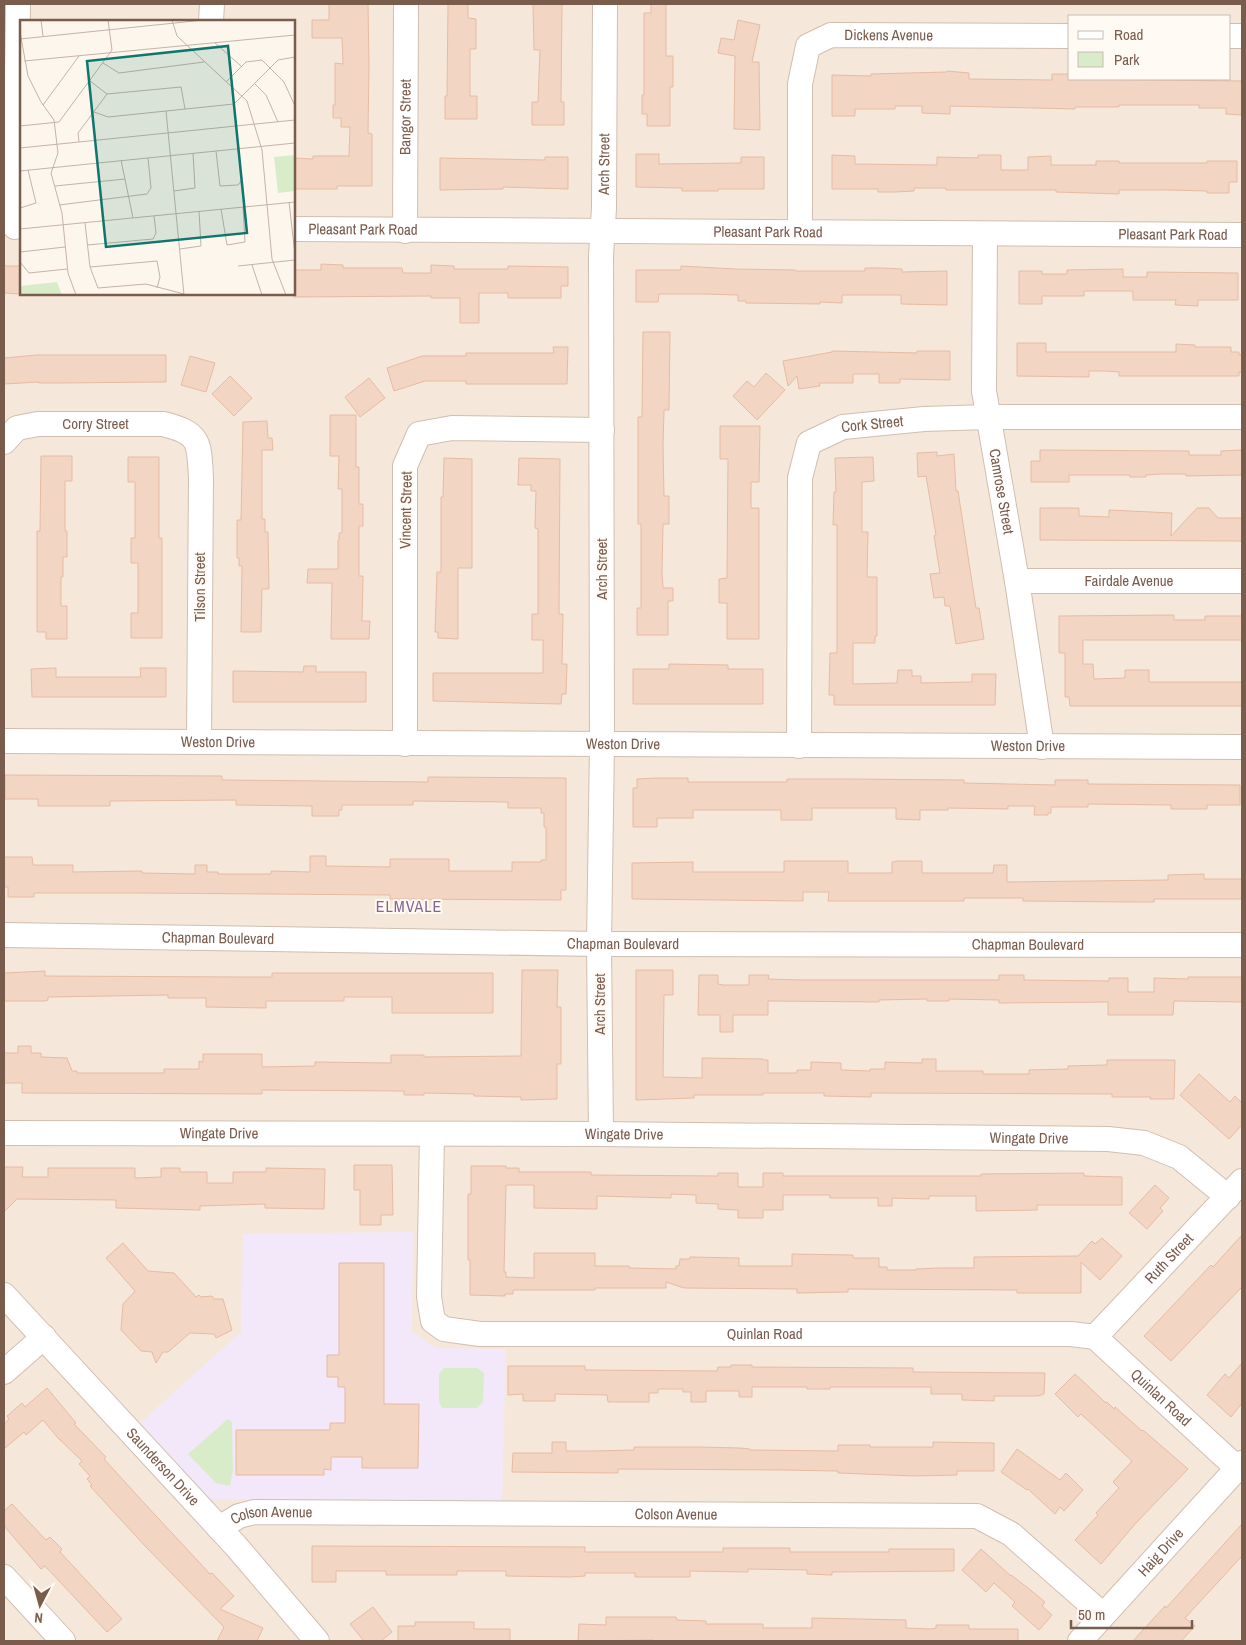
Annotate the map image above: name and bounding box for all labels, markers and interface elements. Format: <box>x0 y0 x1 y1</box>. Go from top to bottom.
legend <box>1068 15 1231 80</box>
inset map <box>20 20 295 295</box>
street label: Dickens Avenue <box>844 24 933 45</box>
text: Road <box>1114 24 1143 45</box>
text: Park <box>1114 49 1140 70</box>
street label: Bangor Street <box>394 78 416 155</box>
street label: Arch Street <box>593 133 614 196</box>
street label: Pleasant Park Road <box>308 218 418 240</box>
street label: Pleasant Park Road <box>713 221 823 242</box>
street label: Pleasant Park Road <box>1118 223 1228 245</box>
street label: Cork Street <box>840 410 905 437</box>
street label: Corry Street <box>62 413 129 434</box>
street label: Camrose Street <box>984 447 1020 536</box>
street label: Vincent Street <box>394 470 417 549</box>
street label: Arch Street <box>591 538 612 601</box>
street label: Tilson Street <box>189 552 210 622</box>
street label: Fairdale Avenue <box>1085 570 1174 591</box>
street label: Weston Drive <box>181 731 255 752</box>
street label: Weston Drive <box>586 733 660 754</box>
street label: Weston Drive <box>991 735 1065 756</box>
district label: ELMVALE <box>376 895 442 917</box>
street label: Chapman Boulevard <box>162 926 274 949</box>
street label: Chapman Boulevard <box>567 933 679 954</box>
street label: Chapman Boulevard <box>972 934 1084 955</box>
street label: Arch Street <box>589 973 610 1036</box>
street label: Wingate Drive <box>180 1122 259 1143</box>
street label: Wingate Drive <box>585 1123 664 1145</box>
street label: Wingate Drive <box>990 1127 1069 1149</box>
street label: Ruth Street <box>1140 1228 1198 1288</box>
street label: Quinlan Road <box>727 1323 803 1344</box>
street label: Quinlan Road <box>1126 1364 1196 1431</box>
street label: Saunderson Drive <box>122 1423 205 1510</box>
street label: Colson Avenue <box>226 1501 313 1529</box>
street label: Colson Avenue <box>635 1503 718 1525</box>
street label: Haig Drive <box>1133 1523 1188 1581</box>
north arrow <box>15 1580 65 1630</box>
scale bar <box>1071 1598 1192 1630</box>
text: 50 m <box>1078 1604 1105 1625</box>
text: N <box>34 1609 44 1627</box>

